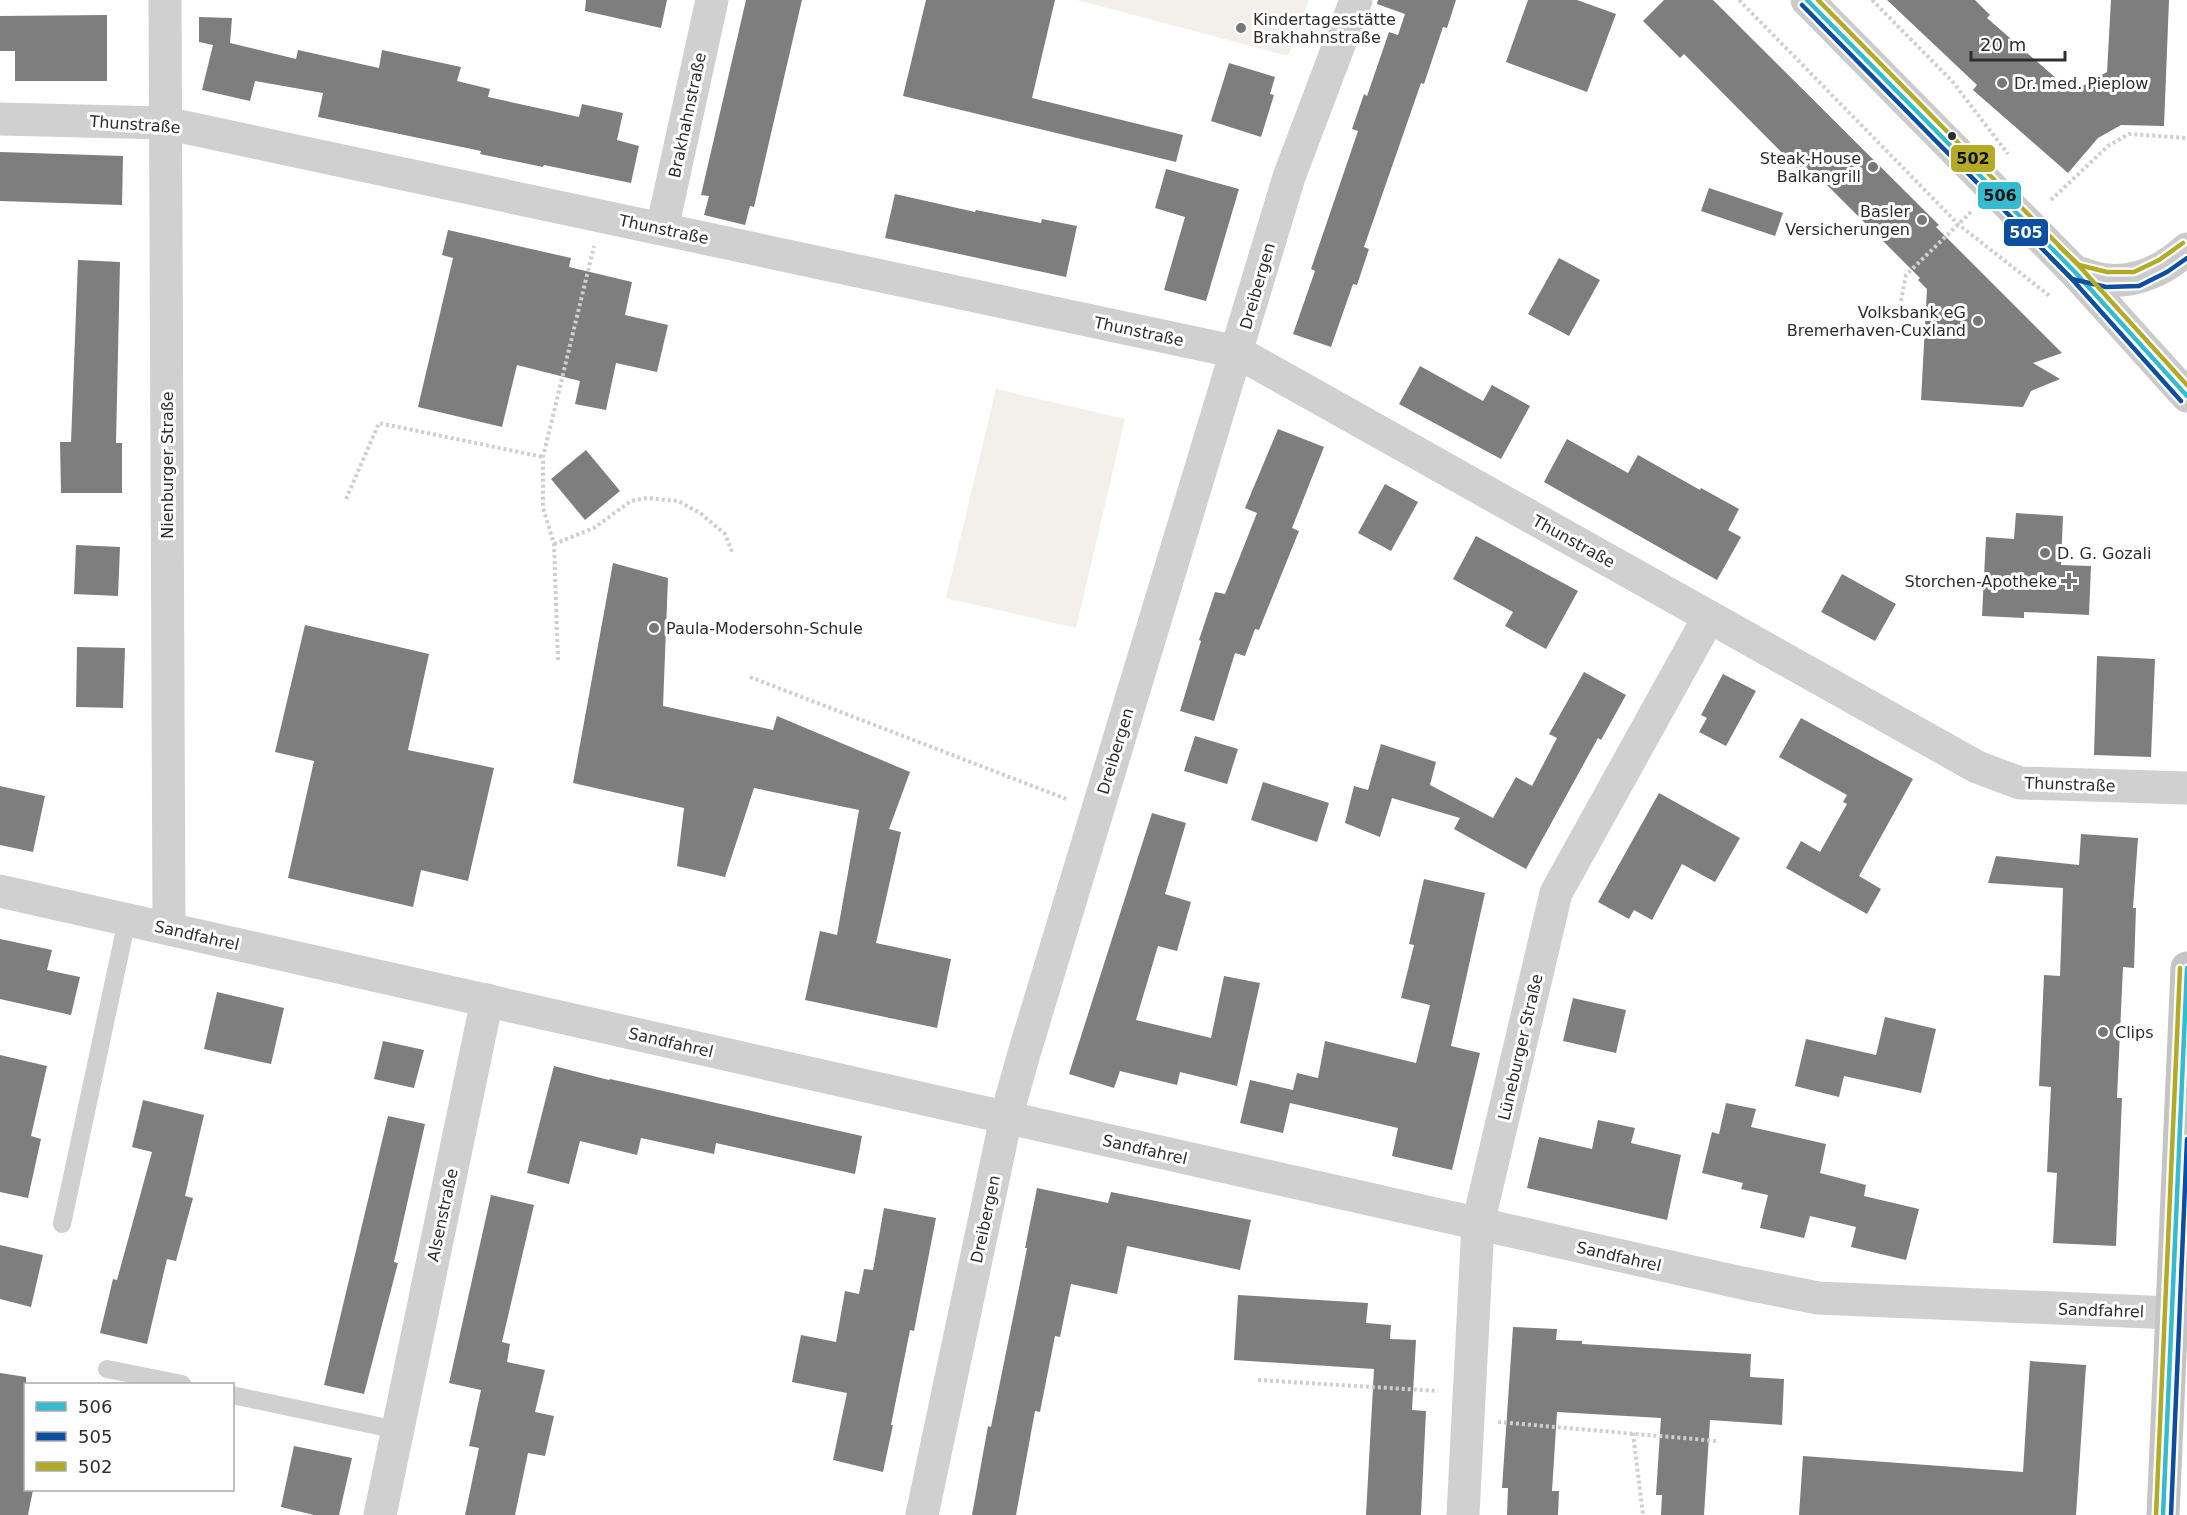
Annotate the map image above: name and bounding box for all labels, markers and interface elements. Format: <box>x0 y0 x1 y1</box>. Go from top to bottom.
place label: Kindertagesstätte Brakhahnstraße <box>1253 10 1396 47</box>
marker: Kindertagesstätte Brakhahnstraße <box>1234 21 1248 35</box>
scale bar <box>1971 24 2066 62</box>
text: 20 m <box>1980 34 2026 55</box>
street label: Brakhahnstraße <box>665 51 710 180</box>
place label: Dr. med. Pieplow <box>2014 74 2148 93</box>
marker: Dr. med. Pieplow <box>1995 76 2009 90</box>
street label: Thunstraße <box>88 112 181 137</box>
unlabelled marker <box>1946 130 1958 142</box>
line badge: 502 <box>1950 144 1996 173</box>
place label: Steak-House Balkangrill <box>1760 149 1861 186</box>
text: 502 <box>1956 149 1990 168</box>
marker: Steak-House Balkangrill <box>1866 160 1880 174</box>
line badge: 506 <box>1977 181 2022 210</box>
text: 506 <box>1983 186 2017 205</box>
place label: Basler Versicherungen <box>1785 202 1910 239</box>
street label: Thunstraße <box>616 211 710 248</box>
marker: Basler Versicherungen <box>1915 213 1929 227</box>
line badge: 505 <box>2003 218 2049 247</box>
text: 505 <box>2009 223 2043 242</box>
street label: Dreibergen <box>1236 241 1279 332</box>
place label: Volksbank eG Bremerhaven-Cuxland <box>1787 303 1966 340</box>
street label: Thunstraße <box>1091 313 1185 350</box>
marker: Volksbank eG Bremerhaven-Cuxland <box>1971 314 1985 328</box>
street label: Nienburger Straße <box>158 391 177 539</box>
street label: Thunstraße <box>1528 511 1618 572</box>
place label: D. G. Gozali <box>2057 544 2151 563</box>
marker: D. G. Gozali <box>2038 546 2052 560</box>
place label: Storchen-Apotheke <box>1905 572 2057 591</box>
marker: Storchen-Apotheke <box>2062 574 2076 588</box>
place label: Paula-Modersohn-Schule <box>666 619 863 638</box>
marker: Paula-Modersohn-Schule <box>647 621 661 635</box>
street label: Dreibergen <box>1093 706 1138 797</box>
street label: Thunstraße <box>2023 773 2116 796</box>
street label: Sandfahrel <box>153 917 241 954</box>
street label: Lüneburger Straße <box>1494 972 1547 1122</box>
place label: Clips <box>2115 1023 2154 1042</box>
street label: Sandfahrel <box>627 1024 715 1061</box>
marker: Clips <box>2096 1025 2110 1039</box>
street label: Sandfahrel <box>1101 1131 1189 1168</box>
street label: Alsenstraße <box>423 1167 462 1263</box>
street label: Dreibergen <box>967 1173 1004 1265</box>
street label: Sandfahrel <box>1575 1238 1663 1275</box>
street label: Sandfahrel <box>2057 1299 2144 1322</box>
legend <box>24 1383 234 1491</box>
text: 506 <box>78 1396 112 1417</box>
text: 505 <box>78 1426 112 1447</box>
text: 502 <box>78 1456 112 1477</box>

